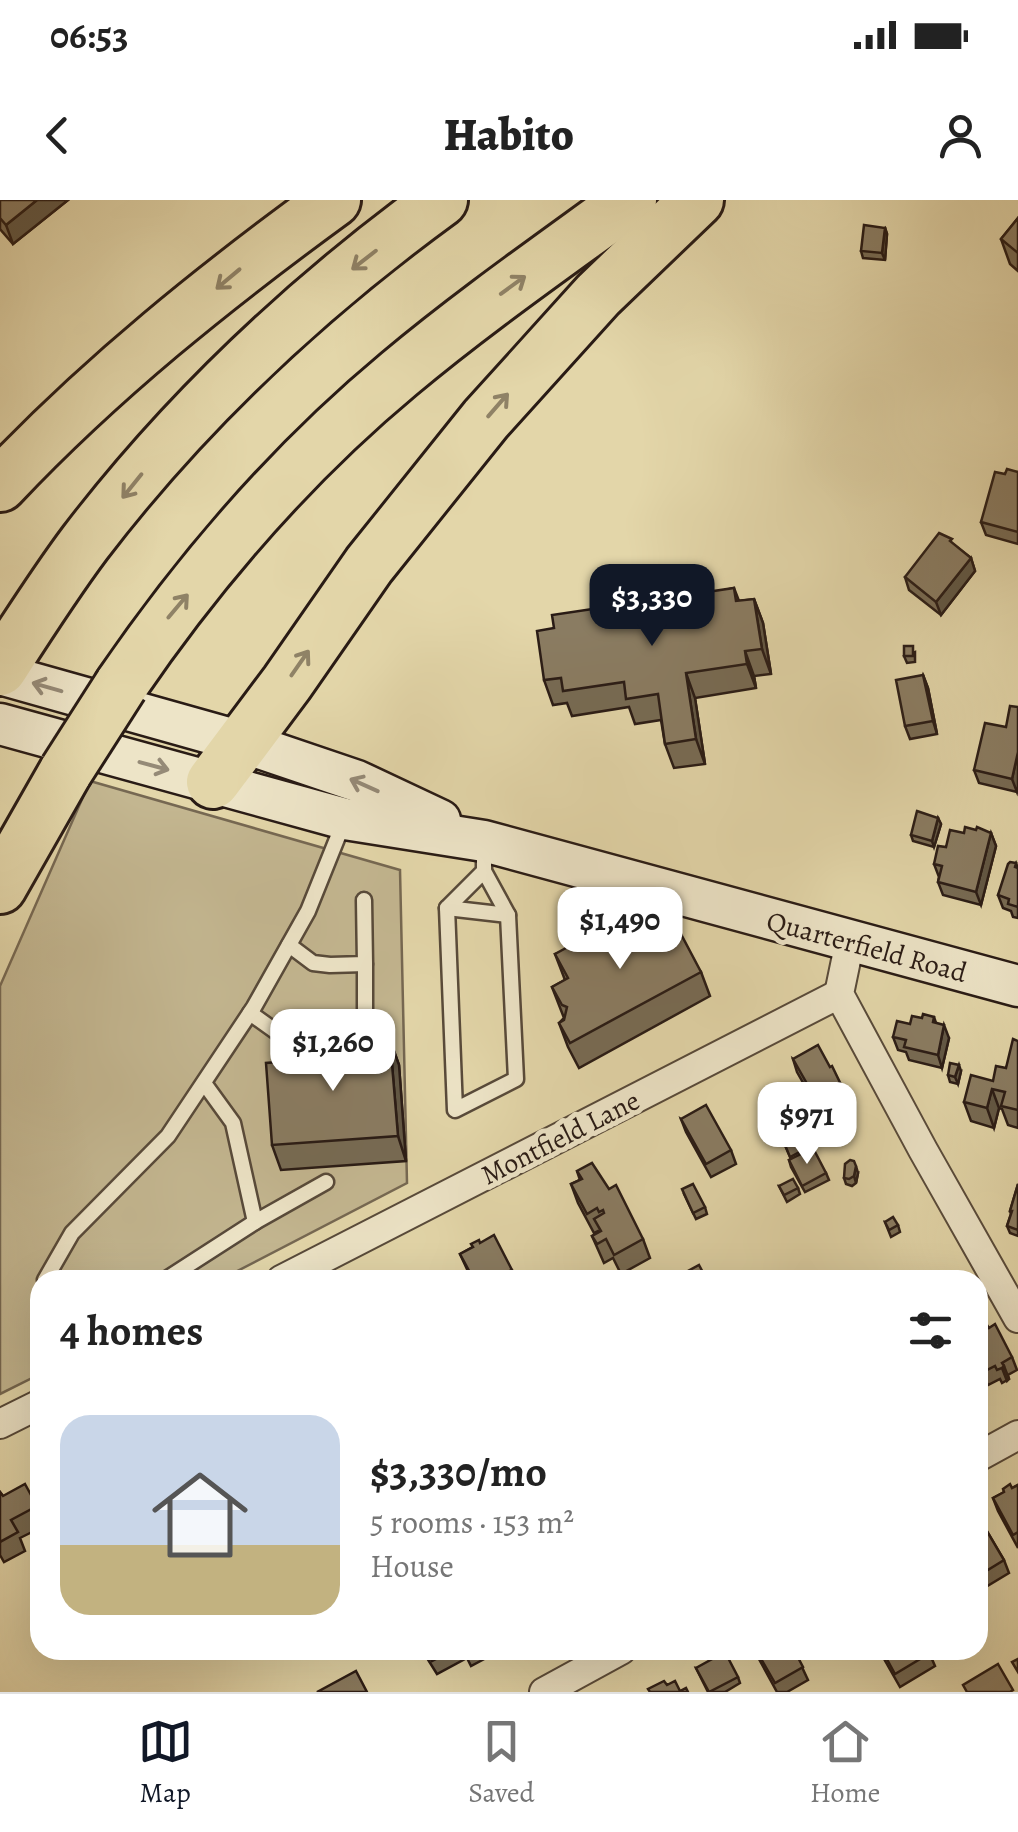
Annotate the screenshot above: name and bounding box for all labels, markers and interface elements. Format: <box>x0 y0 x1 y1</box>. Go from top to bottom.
text: 06:53 <box>50 9 128 61</box>
text: Habito <box>444 104 574 166</box>
icon: back <box>30 108 85 163</box>
icon: person <box>933 108 988 163</box>
one-way arrow <box>351 249 378 270</box>
one-way arrow <box>216 267 241 290</box>
one-way arrow <box>498 275 526 296</box>
one-way arrow <box>486 393 508 419</box>
one-way arrow <box>121 473 143 499</box>
pin: $3,330 <box>571 564 733 649</box>
text: $3,330 <box>612 574 692 618</box>
one-way arrow <box>166 593 188 619</box>
one-way arrow <box>289 650 310 678</box>
one-way arrow <box>32 677 63 695</box>
one-way arrow <box>137 758 169 776</box>
one-way arrow <box>349 775 380 793</box>
pin: $1,490 <box>539 887 701 972</box>
text: $1,490 <box>580 897 660 941</box>
street label: Quarterfield Road <box>763 902 972 992</box>
pin: $1,260 <box>252 1009 414 1094</box>
text: $1,260 <box>292 1019 374 1063</box>
street label: Montfield Lane <box>475 1082 646 1194</box>
pin: $971 <box>748 1082 866 1167</box>
text: $971 <box>780 1092 834 1136</box>
text: 4 homes <box>60 1302 203 1359</box>
icon: filters <box>903 1303 958 1358</box>
text: $3,330/mo <box>370 1443 547 1500</box>
icon: home <box>140 1455 260 1575</box>
text: 5 rooms · 153 m² <box>370 1500 574 1544</box>
text: House <box>370 1544 454 1588</box>
tab: Map <box>138 1714 193 1812</box>
tab: Saved <box>468 1714 535 1812</box>
tab: Home <box>810 1714 880 1812</box>

